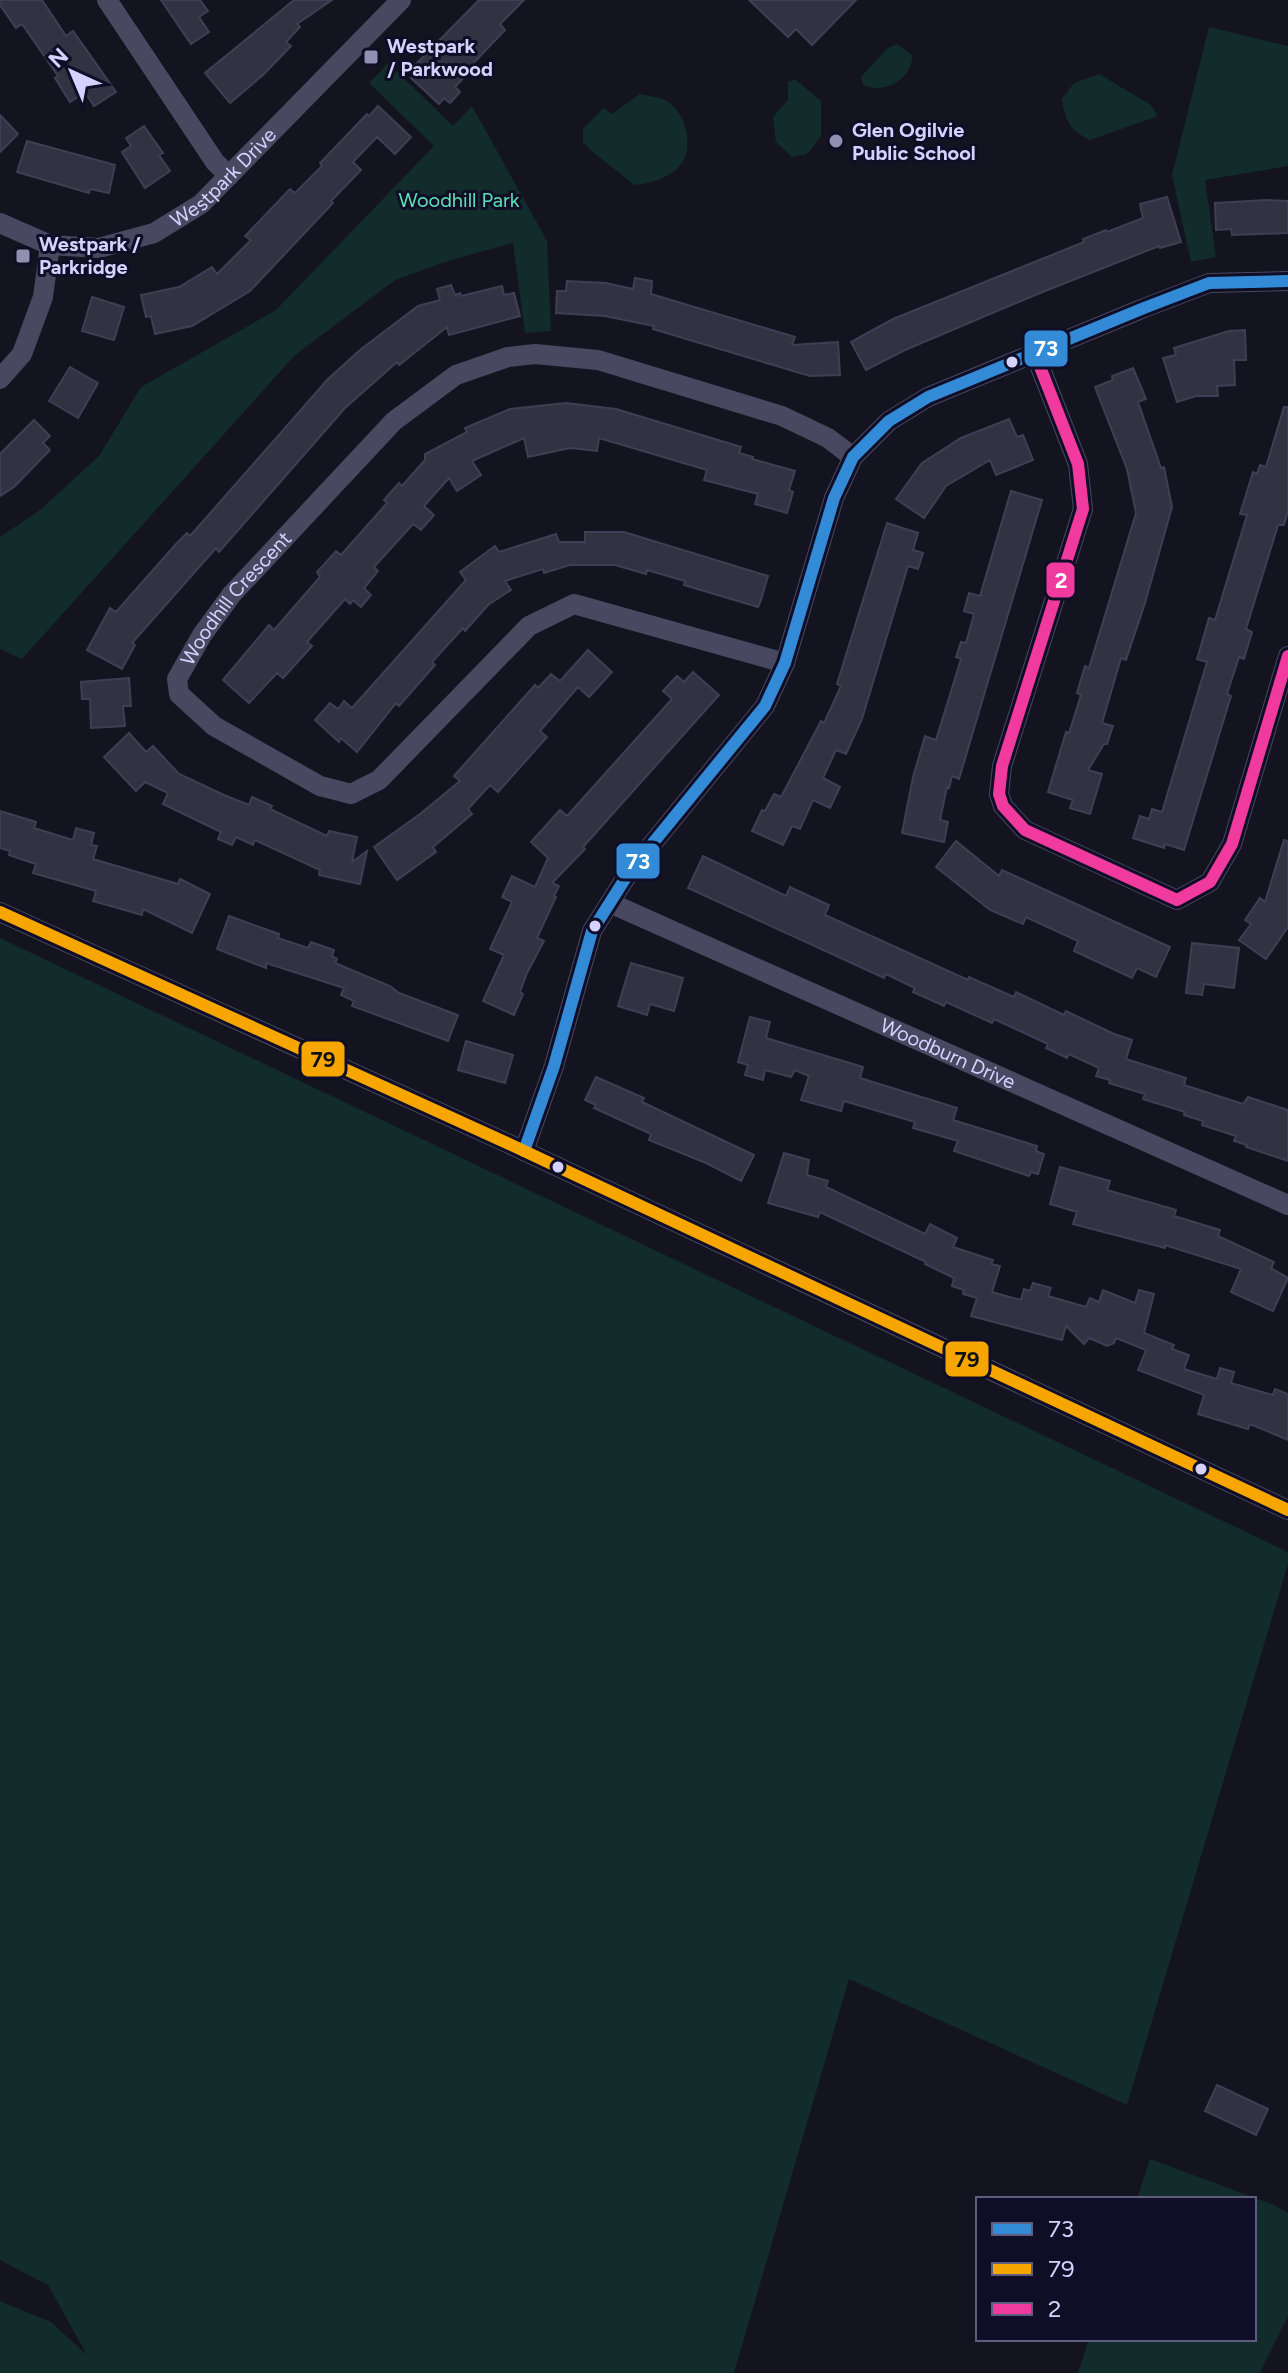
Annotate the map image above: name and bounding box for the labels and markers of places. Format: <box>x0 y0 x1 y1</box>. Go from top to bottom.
place label: Westpark / Parkwood <box>387 34 493 81</box>
marker: Westpark / Parkwood <box>362 48 380 66</box>
place label: Glen Ogilvie Public School <box>852 118 976 165</box>
marker: Glen Ogilvie Public School <box>827 132 845 150</box>
place label: Westpark / Parkridge <box>39 232 141 279</box>
marker: Westpark / Parkridge <box>14 247 32 265</box>
unlabelled marker <box>1004 354 1020 370</box>
unlabelled marker <box>587 918 603 934</box>
unlabelled marker <box>550 1159 566 1175</box>
unlabelled marker <box>1193 1461 1209 1477</box>

